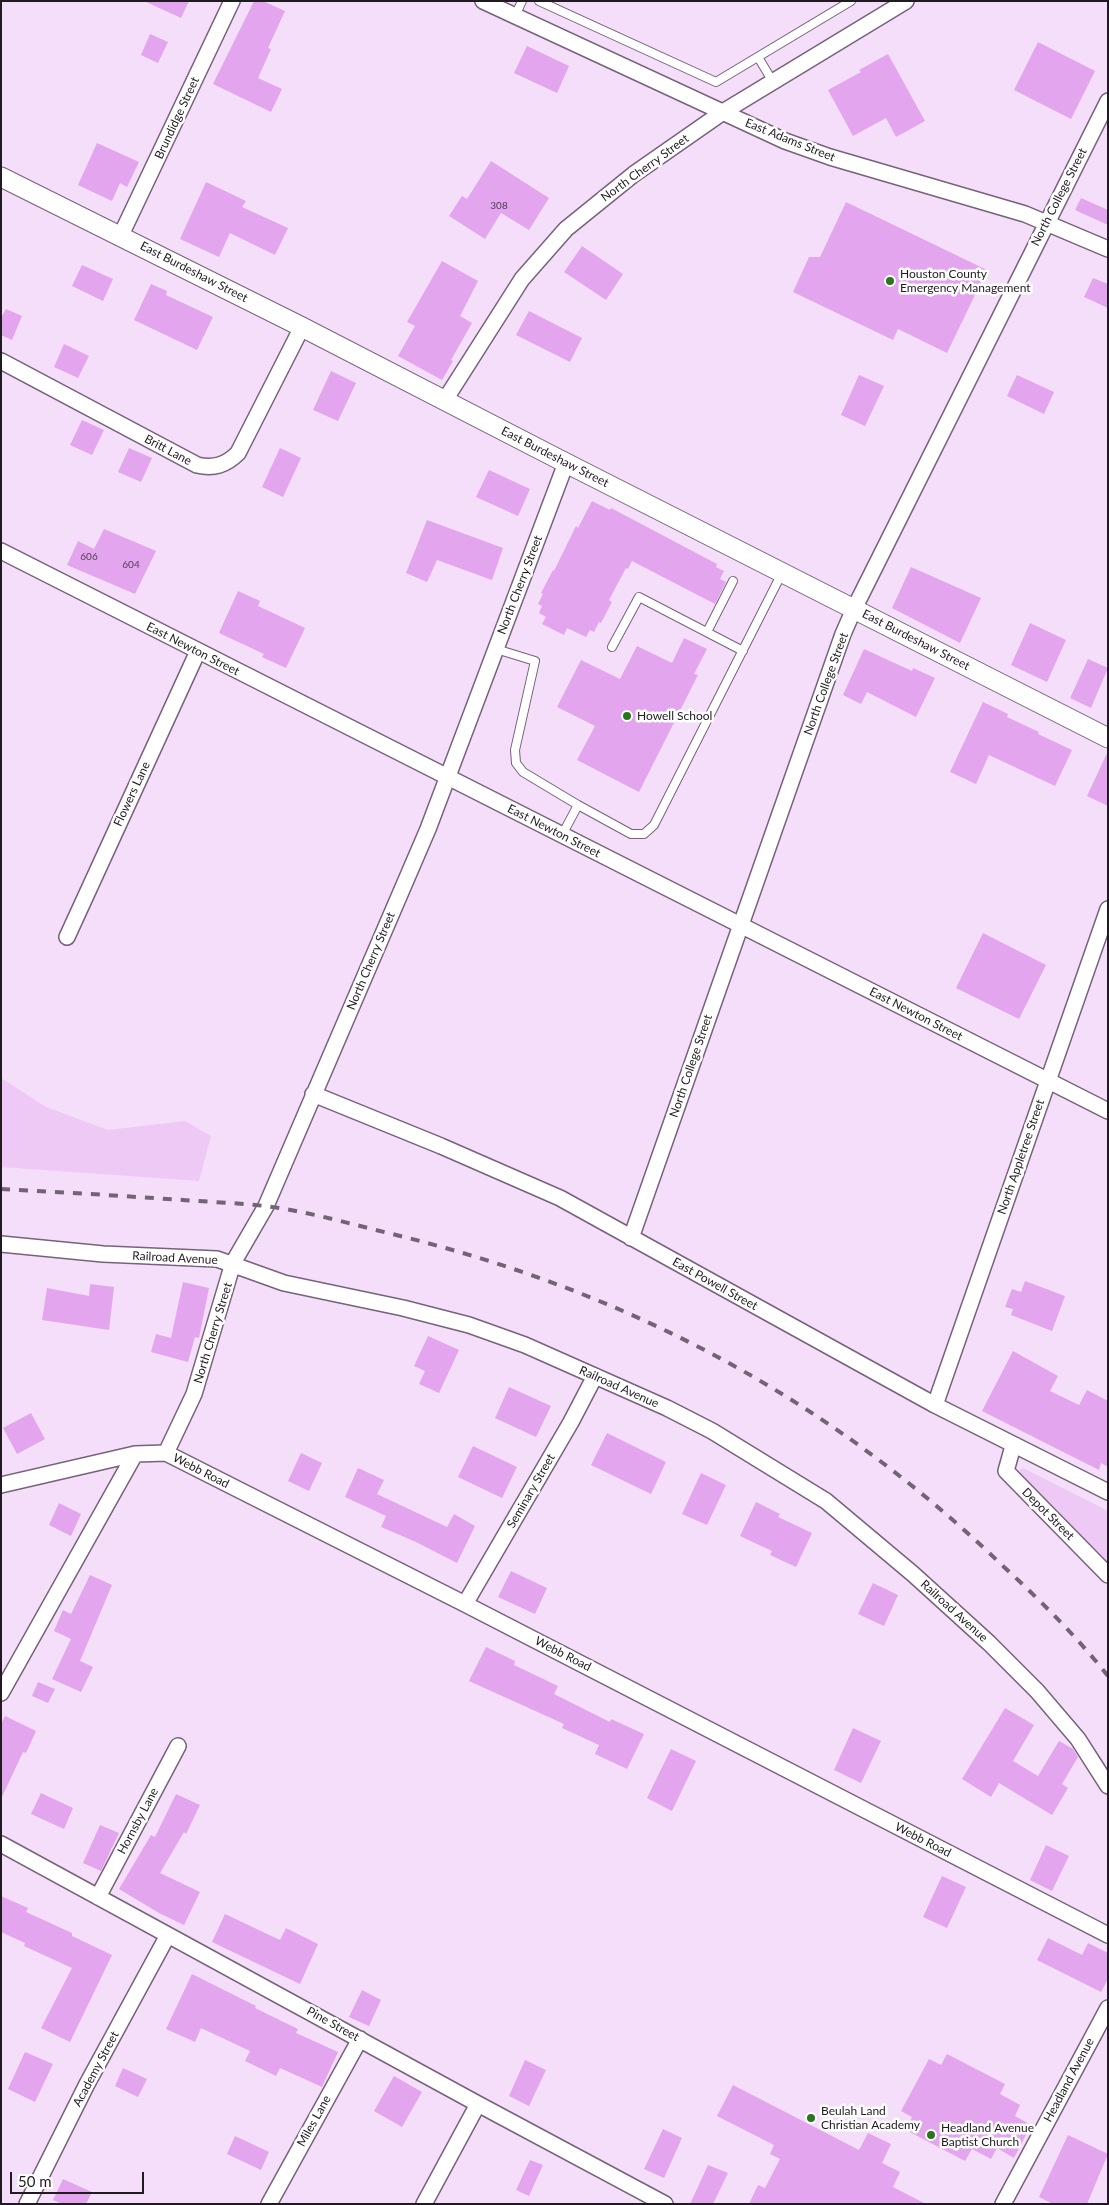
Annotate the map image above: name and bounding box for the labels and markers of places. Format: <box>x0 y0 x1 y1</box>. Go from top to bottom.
place label: Houston County Emergency Management <box>900 267 1031 295</box>
marker: Houston County Emergency Management <box>884 275 896 287</box>
place label: Howell School <box>637 709 712 723</box>
marker: Howell School <box>621 710 633 722</box>
place label: Beulah Land Christian Academy <box>821 2104 920 2132</box>
marker: Beulah Land Christian Academy <box>805 2112 817 2124</box>
place label: Headland Avenue Baptist Church <box>941 2121 1034 2149</box>
marker: Headland Avenue Baptist Church <box>925 2129 937 2141</box>

